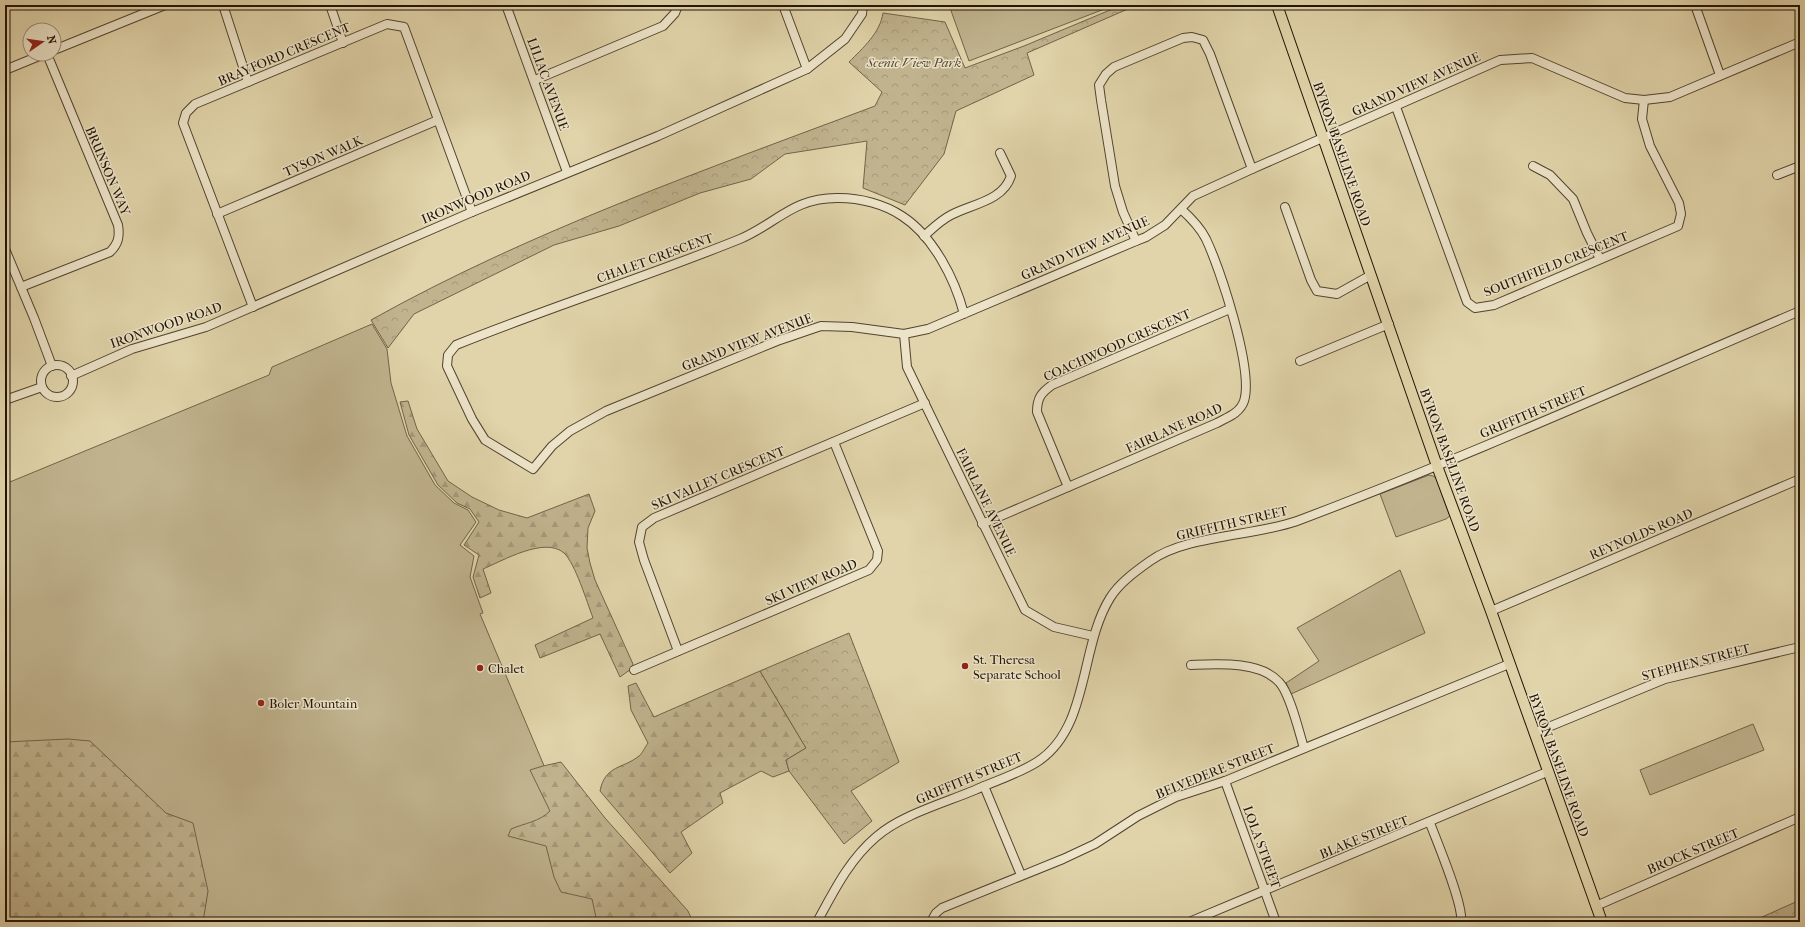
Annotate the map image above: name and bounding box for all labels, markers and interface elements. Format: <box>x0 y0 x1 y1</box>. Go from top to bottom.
street label: BRAYFORD CRESCENT <box>216 19 353 89</box>
north arrow <box>22 22 62 62</box>
text: N <box>44 34 59 46</box>
street label: LILIAC AVENUE <box>524 36 572 132</box>
street label: GRAND VIEW AVENUE <box>1350 49 1482 119</box>
park label: Scenic View Park <box>866 55 961 70</box>
street label: BYRON BASELINE ROAD <box>1310 80 1374 228</box>
street label: BRUNSON WAY <box>82 124 134 219</box>
street label: TYSON WALK <box>281 132 365 179</box>
street label: IRONWOOD ROAD <box>419 167 533 227</box>
street label: GRAND VIEW AVENUE <box>1019 213 1151 283</box>
street label: SOUTHFIELD CRESCENT <box>1482 228 1631 300</box>
street label: CHALET CRESCENT <box>595 230 716 286</box>
street label: IRONWOOD ROAD <box>108 299 224 351</box>
street label: COACHWOOD CRESCENT <box>1041 306 1193 384</box>
street label: GRAND VIEW AVENUE <box>680 310 814 374</box>
street label: GRIFFITH STREET <box>1478 383 1589 441</box>
street label: BYRON BASELINE ROAD <box>1417 386 1483 534</box>
street label: FAIRLANE ROAD <box>1123 400 1225 456</box>
street label: SKI VALLEY CRESCENT <box>649 443 787 513</box>
street label: FAIRLANE AVENUE <box>953 445 1019 559</box>
street label: GRIFFITH STREET <box>1175 503 1289 543</box>
street label: REYNOLDS ROAD <box>1587 505 1695 563</box>
street label: SKI VIEW ROAD <box>763 556 859 608</box>
street label: STEPHEN STREET <box>1640 640 1752 684</box>
place label: St. Theresa Separate School <box>973 652 1061 682</box>
place label: Chalet <box>488 661 525 676</box>
marker: St. Theresa Separate School <box>960 661 970 671</box>
marker: Chalet <box>475 663 485 673</box>
street label: BYRON BASELINE ROAD <box>1526 691 1592 839</box>
place label: Boler Mountain <box>269 696 358 711</box>
marker: Boler Mountain <box>256 698 266 708</box>
street label: BELVEDERE STREET <box>1153 740 1277 802</box>
street label: GRIFFITH STREET <box>914 749 1025 807</box>
street label: LOLA STREET <box>1240 804 1284 891</box>
street label: BLAKE STREET <box>1317 812 1411 862</box>
street label: BROCK STREET <box>1645 825 1741 877</box>

